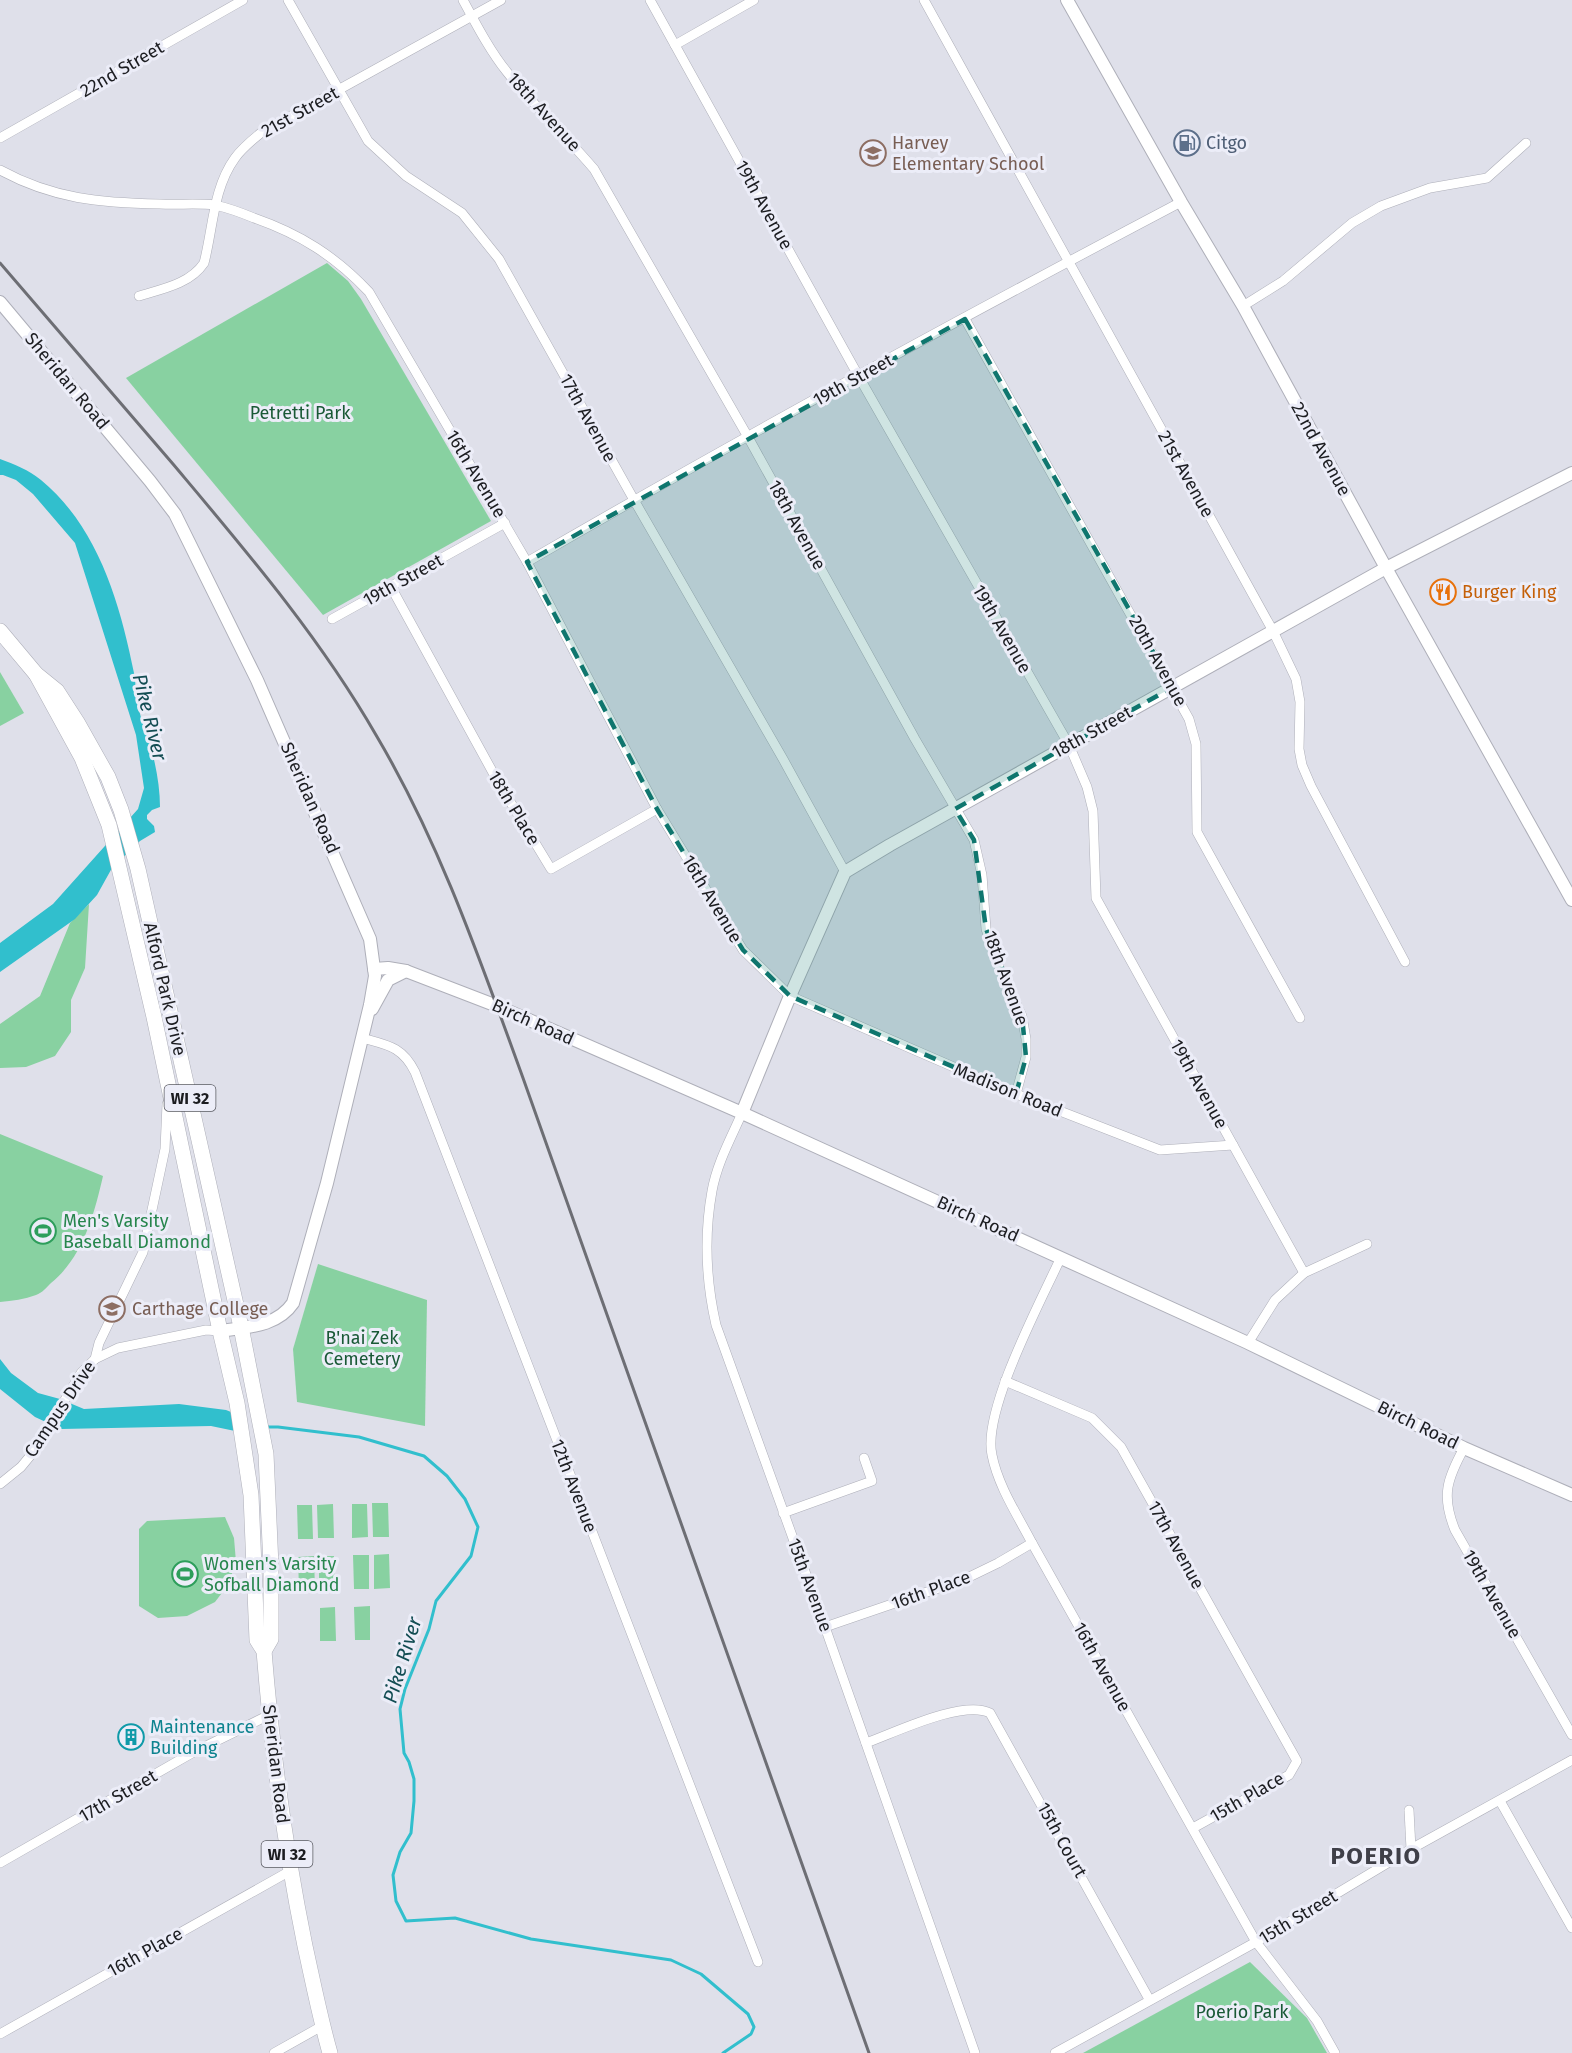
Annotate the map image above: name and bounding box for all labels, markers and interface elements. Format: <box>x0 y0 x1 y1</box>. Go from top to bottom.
street label: 22nd Street <box>76 36 168 102</box>
street label: 18th Avenue <box>503 68 585 156</box>
street label: 21st Street <box>258 82 343 142</box>
fuel station icon: Citgo <box>1172 128 1202 158</box>
place label: Harvey Elementary School <box>892 132 1044 175</box>
place label: Citgo <box>1206 132 1247 154</box>
school or university icon: Harvey Elementary School <box>858 138 888 168</box>
street label: 19th Avenue <box>730 156 798 254</box>
street label: Sheridan Road <box>20 328 114 434</box>
street label: 19th Street <box>809 349 897 411</box>
street label: 17th Avenue <box>555 370 621 466</box>
street label: 22nd Avenue <box>1286 398 1356 500</box>
park label: Petretti Park <box>250 402 351 424</box>
street label: 16th Avenue <box>441 426 511 522</box>
street label: 21st Avenue <box>1153 427 1219 521</box>
street label: 18th Avenue <box>763 476 831 574</box>
street label: 19th Street <box>359 549 447 611</box>
restaurant icon: Burger King <box>1428 577 1458 607</box>
street label: 19th Avenue <box>968 581 1036 677</box>
place label: Burger King <box>1462 581 1557 603</box>
street label: 20th Avenue <box>1124 612 1192 710</box>
water label: Pike River <box>128 671 173 764</box>
street label: 18th Street <box>1048 701 1136 763</box>
street label: Sheridan Road <box>276 739 344 857</box>
street label: 18th Place <box>483 767 545 849</box>
street label: 16th Avenue <box>677 851 747 947</box>
street label: Alford Park Drive <box>139 920 191 1058</box>
street label: 18th Avenue <box>979 928 1033 1028</box>
street label: Birch Road <box>488 994 578 1050</box>
street label: 19th Avenue <box>1165 1035 1233 1133</box>
street label: Madison Road <box>950 1058 1066 1122</box>
road number: WI 32 <box>164 1085 216 1111</box>
street label: Birch Road <box>933 1191 1023 1247</box>
place label: Men's Varsity Baseball Diamond <box>63 1210 211 1253</box>
sports icon: Men's Varsity Baseball Diamond <box>28 1216 58 1246</box>
school or university icon: Carthage College <box>97 1294 127 1324</box>
place label: Carthage College <box>132 1298 268 1320</box>
park label: B'nai Zek Cemetery <box>324 1327 400 1370</box>
street label: Campus Drive <box>20 1357 100 1461</box>
street label: Birch Road <box>1374 1396 1462 1454</box>
street label: 12th Avenue <box>546 1436 602 1536</box>
street label: 17th Avenue <box>1143 1497 1209 1593</box>
street label: 15th Avenue <box>783 1535 837 1635</box>
street label: 19th Avenue <box>1458 1546 1526 1642</box>
place label: Women's Varsity Sofball Diamond <box>204 1553 340 1596</box>
sports icon: Women's Varsity Sofball Diamond <box>170 1559 200 1589</box>
street label: 16th Place <box>888 1566 974 1614</box>
water label: Pike River <box>378 1613 427 1706</box>
street label: 16th Avenue <box>1068 1618 1136 1716</box>
street label: Sheridan Road <box>258 1703 294 1825</box>
place label: Maintenance Building <box>150 1716 254 1759</box>
building icon: Maintenance Building <box>116 1722 146 1752</box>
street label: 17th Street <box>75 1765 161 1827</box>
street label: 15th Place <box>1206 1767 1288 1827</box>
street label: 15th Court <box>1032 1799 1092 1882</box>
road number: WI 32 <box>262 1841 312 1867</box>
district label: POERIO <box>1330 1842 1422 1870</box>
street label: 15th Street <box>1255 1885 1342 1949</box>
street label: 16th Place <box>104 1922 186 1982</box>
park label: Poerio Park <box>1196 2001 1289 2023</box>

